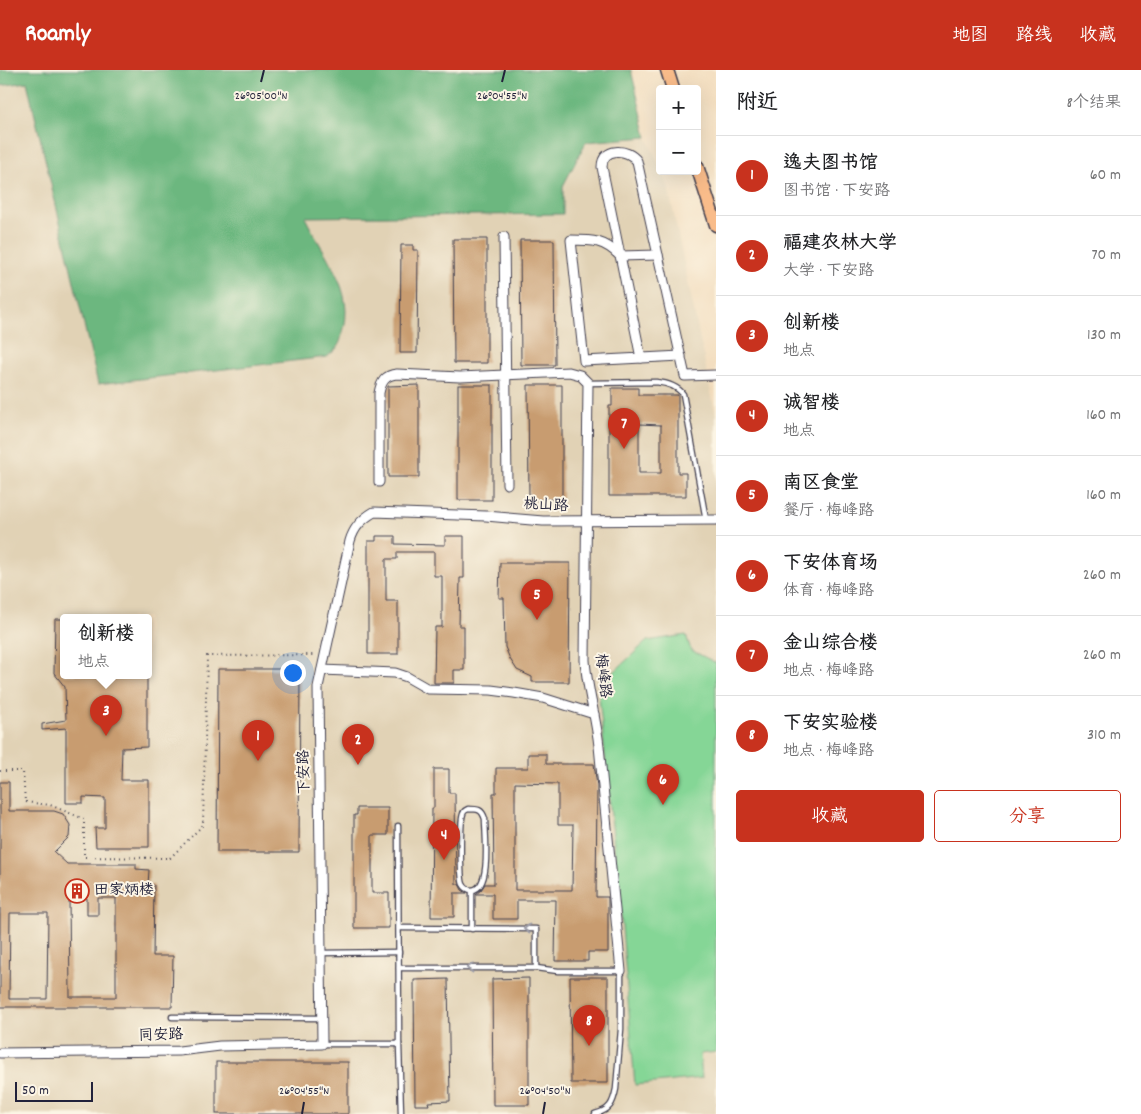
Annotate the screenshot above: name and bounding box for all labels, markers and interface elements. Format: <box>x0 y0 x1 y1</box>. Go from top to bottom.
text: Roamly <box>25 18 91 52</box>
text: 地图 <box>952 24 988 49</box>
text: 路线 <box>1016 24 1052 49</box>
text: 收藏 <box>1080 24 1116 49</box>
map controls <box>656 85 701 175</box>
button: + <box>656 85 701 130</box>
text: 26°05'00"N <box>235 88 287 105</box>
text: 26°04'55"N <box>477 88 527 105</box>
text: 附近 <box>736 89 778 119</box>
text: 8个结果 <box>1067 92 1121 115</box>
button: − <box>656 130 701 175</box>
text: 逸夫图书馆 <box>783 151 878 178</box>
text: 1 <box>750 164 754 187</box>
text: 60 m <box>1090 164 1121 187</box>
text: 图书馆 · 下安路 <box>783 180 890 203</box>
text: 福建农林大学 <box>783 231 897 258</box>
text: 2 <box>749 244 756 267</box>
text: 70 m <box>1091 244 1121 267</box>
text: 大学 · 下安路 <box>783 260 874 283</box>
text: 创新楼 <box>783 311 840 338</box>
text: 3 <box>748 324 756 347</box>
text: 130 m <box>1087 324 1121 347</box>
text: 地点 <box>783 340 815 363</box>
text: 诚智楼 <box>783 391 840 418</box>
text: 4 <box>749 404 755 427</box>
text: 160 m <box>1086 404 1121 427</box>
pin: 7 <box>608 408 640 449</box>
text: 地点 <box>783 420 815 443</box>
text: 南区食堂 <box>783 471 859 498</box>
text: 5 <box>748 484 756 507</box>
text: 160 m <box>1086 484 1121 507</box>
street label: 桃山路 <box>523 494 569 518</box>
text: 餐厅 · 梅峰路 <box>783 500 874 523</box>
text: 下安体育场 <box>783 551 878 578</box>
text: 6 <box>748 564 756 587</box>
text: 260 m <box>1083 564 1121 587</box>
pin: 5 <box>521 579 553 620</box>
text: 体育 · 梅峰路 <box>783 580 874 603</box>
popup <box>60 614 152 679</box>
text: 创新楼 <box>77 622 135 649</box>
text: 金山综合楼 <box>783 631 878 658</box>
text: 7 <box>749 644 755 667</box>
text: 260 m <box>1083 644 1121 667</box>
text: 地点 <box>77 651 110 674</box>
street label: 梅峰路 <box>588 652 616 700</box>
your location <box>280 660 306 686</box>
text: 地点 · 梅峰路 <box>783 660 874 683</box>
pin: 3 <box>90 695 122 736</box>
text: 下安实验楼 <box>783 711 878 738</box>
pin: 1 <box>242 720 274 761</box>
pin: 2 <box>342 724 374 765</box>
text: 8 <box>749 724 755 747</box>
text: 310 m <box>1087 724 1121 747</box>
text: 地点 · 梅峰路 <box>783 740 874 763</box>
street label: 下安路 <box>294 749 316 795</box>
pin: 6 <box>647 764 679 805</box>
button: 收藏 <box>736 790 924 842</box>
button: 分享 <box>934 790 1121 842</box>
pin: 4 <box>428 819 460 860</box>
building icon: 田家炳楼 <box>64 878 90 904</box>
place label: 田家炳楼 <box>94 880 154 902</box>
one-way arrow <box>522 924 530 934</box>
one-way arrow <box>465 963 473 973</box>
pin: 8 <box>573 1005 605 1046</box>
street label: 同安路 <box>138 1024 184 1048</box>
scale bar <box>15 1079 92 1102</box>
text: 50 m <box>22 1081 49 1101</box>
text: 26°04'55"N <box>279 1083 329 1100</box>
text: 26°04'50"N <box>519 1083 571 1100</box>

